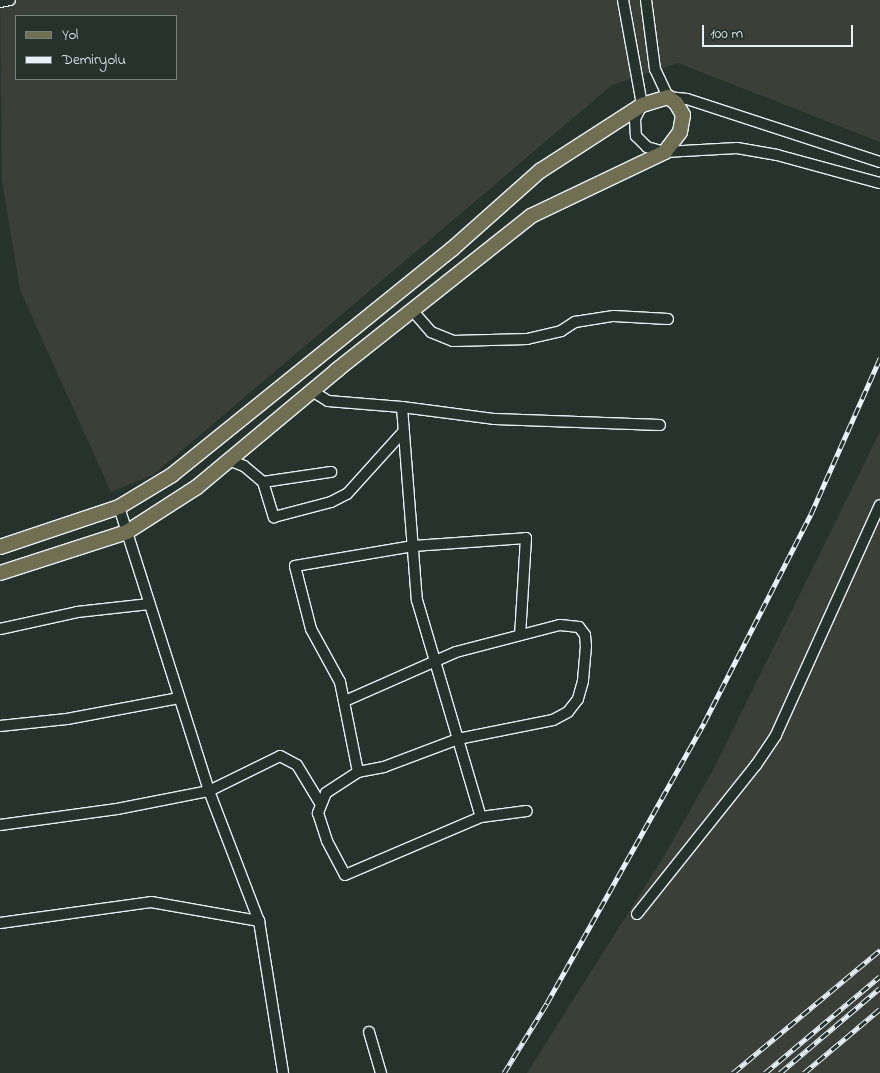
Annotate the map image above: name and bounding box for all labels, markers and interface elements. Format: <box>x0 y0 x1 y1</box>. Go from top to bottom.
legend <box>15 15 178 80</box>
scale bar <box>705 15 856 47</box>
text: 100 m <box>710 23 743 45</box>
text: Yol <box>62 24 78 46</box>
text: Demiryolu <box>62 49 126 71</box>

